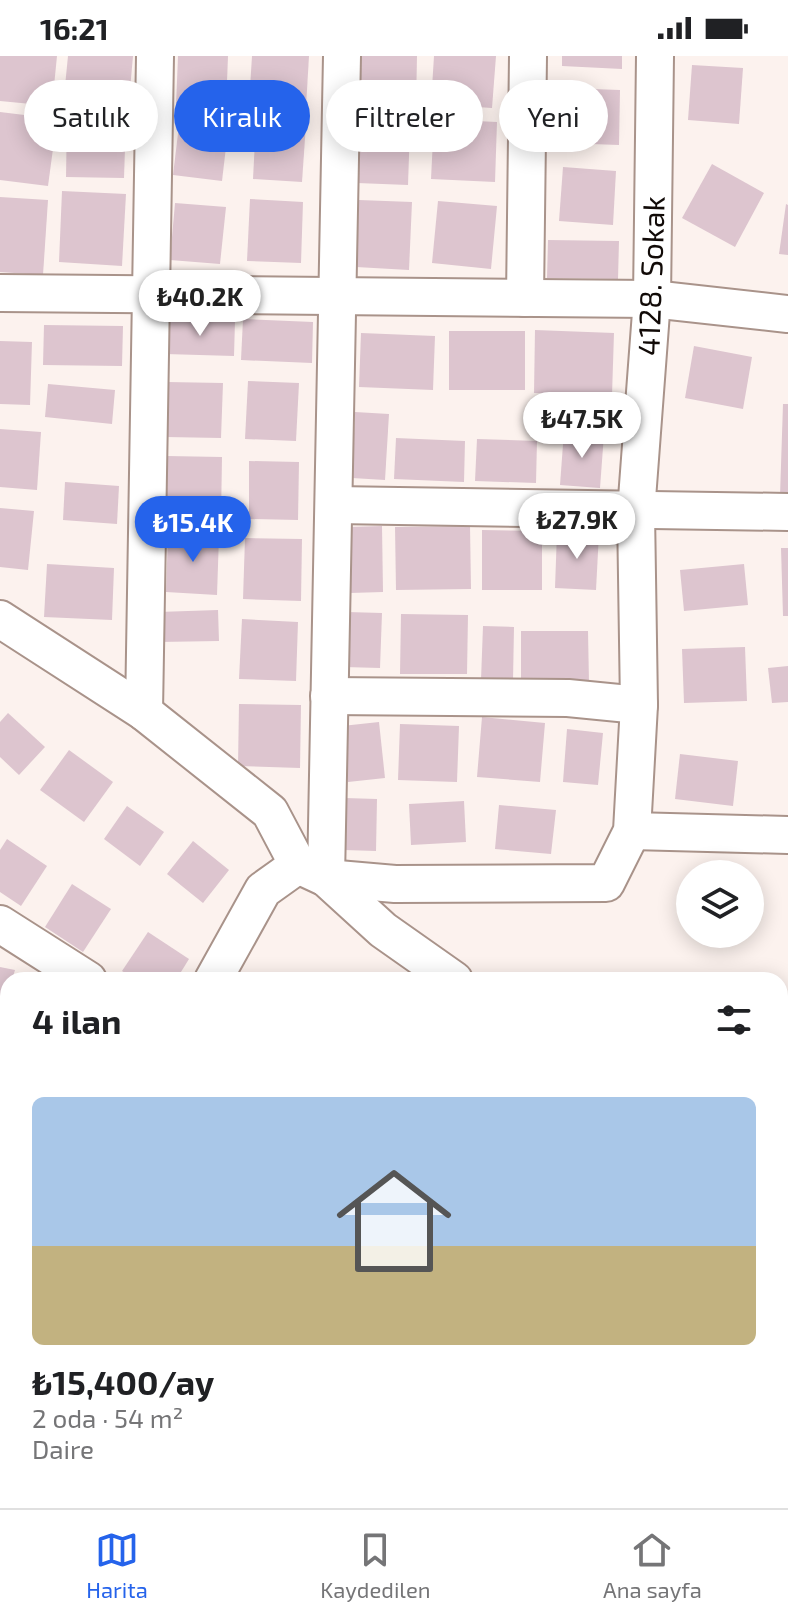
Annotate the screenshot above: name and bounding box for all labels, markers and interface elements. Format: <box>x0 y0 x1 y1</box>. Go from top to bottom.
text: 16:21 <box>40 10 109 46</box>
chip: Satılık <box>24 80 158 152</box>
chip: Kiralık <box>174 80 310 152</box>
chip: Filtreler <box>326 80 483 152</box>
chip: Yeni <box>499 80 608 152</box>
street label: 4128. Sokak <box>629 195 671 357</box>
pin: ₺40.2K <box>135 270 265 338</box>
text: ₺40.2K <box>157 280 243 311</box>
pin: ₺47.5K <box>517 392 647 460</box>
text: ₺47.5K <box>541 402 623 433</box>
pin: ₺27.9K <box>512 493 642 561</box>
pin: ₺15.4K <box>128 496 258 564</box>
text: ₺27.9K <box>536 503 618 534</box>
text: ₺15.4K <box>153 506 233 537</box>
map controls <box>676 860 764 948</box>
button: layers <box>676 860 764 948</box>
icon: filters <box>712 998 756 1042</box>
text: 4 ilan <box>32 1000 121 1041</box>
icon: home <box>322 1149 466 1293</box>
text: ₺15,400/ay <box>32 1361 214 1402</box>
text: 2 oda · 54 m² <box>32 1402 183 1433</box>
text: Daire <box>32 1433 94 1464</box>
tab: Harita <box>86 1528 148 1602</box>
tab: Kaydedilen <box>320 1528 431 1602</box>
tab: Ana sayfa <box>603 1528 702 1602</box>

